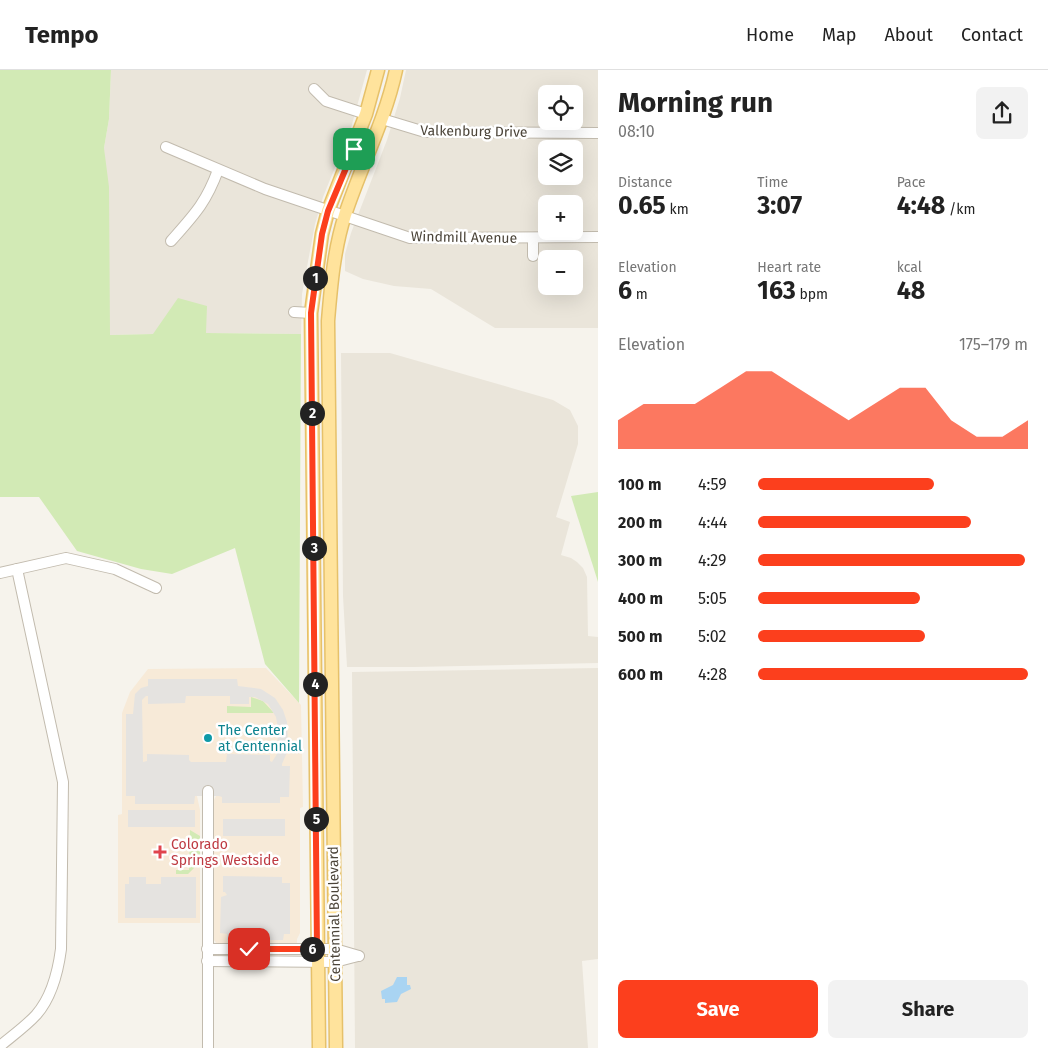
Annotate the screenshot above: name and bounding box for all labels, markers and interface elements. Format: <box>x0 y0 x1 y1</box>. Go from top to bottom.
text: Tempo <box>25 21 99 49</box>
text: Home <box>746 24 794 46</box>
text: Map <box>822 24 856 46</box>
text: About <box>884 24 933 46</box>
text: Contact <box>961 24 1023 46</box>
map controls <box>538 85 583 295</box>
button: locate <box>538 85 583 130</box>
text: Morning run <box>618 86 773 119</box>
button: share <box>976 87 1028 139</box>
street label: Valkenburg Drive <box>420 122 528 141</box>
text: 08:10 <box>618 122 655 141</box>
pin <box>333 128 375 170</box>
icon: arrive <box>340 135 368 163</box>
button: layers <box>538 140 583 185</box>
text: Distance <box>618 174 672 191</box>
text: Time <box>757 174 788 191</box>
text: Pace <box>897 174 926 191</box>
text: 0.65 <box>618 191 666 221</box>
text: 3:07 <box>757 191 802 221</box>
text: 4:48 <box>897 191 945 221</box>
button: + <box>538 195 583 240</box>
text: km <box>666 201 689 218</box>
text: /km <box>945 201 975 218</box>
street label: Windmill Avenue <box>411 228 517 247</box>
button: − <box>538 250 583 295</box>
text: Elevation <box>618 259 677 276</box>
text: Heart rate <box>757 259 821 276</box>
text: kcal <box>897 259 922 276</box>
pin: 1 <box>302 266 328 290</box>
text: 1 <box>312 270 319 287</box>
text: 6 <box>618 276 632 306</box>
text: 163 <box>757 276 796 306</box>
text: 48 <box>897 276 925 306</box>
text: m <box>632 286 648 303</box>
text: bpm <box>796 286 828 303</box>
text: Elevation <box>618 335 685 354</box>
text: 175–179 m <box>959 335 1028 354</box>
pin: 2 <box>300 400 324 426</box>
text: 2 <box>309 405 316 422</box>
text: 100 m <box>618 475 661 494</box>
text: 4:59 <box>698 475 727 494</box>
text: 200 m <box>618 513 662 532</box>
text: 4:44 <box>698 513 727 532</box>
pin: 3 <box>302 536 326 560</box>
text: 3 <box>311 540 318 557</box>
text: 300 m <box>618 551 662 570</box>
text: 4:29 <box>698 551 727 570</box>
text: 400 m <box>618 589 663 608</box>
text: 5:05 <box>698 589 727 608</box>
text: 500 m <box>618 627 663 646</box>
text: 5:02 <box>698 627 727 646</box>
text: 600 m <box>618 665 663 684</box>
text: 4:28 <box>698 665 727 684</box>
pin: 4 <box>302 672 328 696</box>
text: 4 <box>312 676 319 693</box>
place label: The Center at Centennial <box>218 722 302 755</box>
marker: The Center at Centennial <box>202 732 214 744</box>
pin: 5 <box>304 806 328 832</box>
text: 5 <box>313 811 320 828</box>
place label: Colorado Springs Westside <box>171 836 279 869</box>
marker: Colorado Springs Westside <box>153 845 167 859</box>
street label: Centennial Boulevard <box>325 846 344 982</box>
pin <box>228 928 270 970</box>
icon: check <box>235 935 263 963</box>
pin: 6 <box>300 936 324 962</box>
text: 6 <box>309 941 316 958</box>
button: Save <box>618 980 818 1038</box>
button: Share <box>828 980 1028 1038</box>

